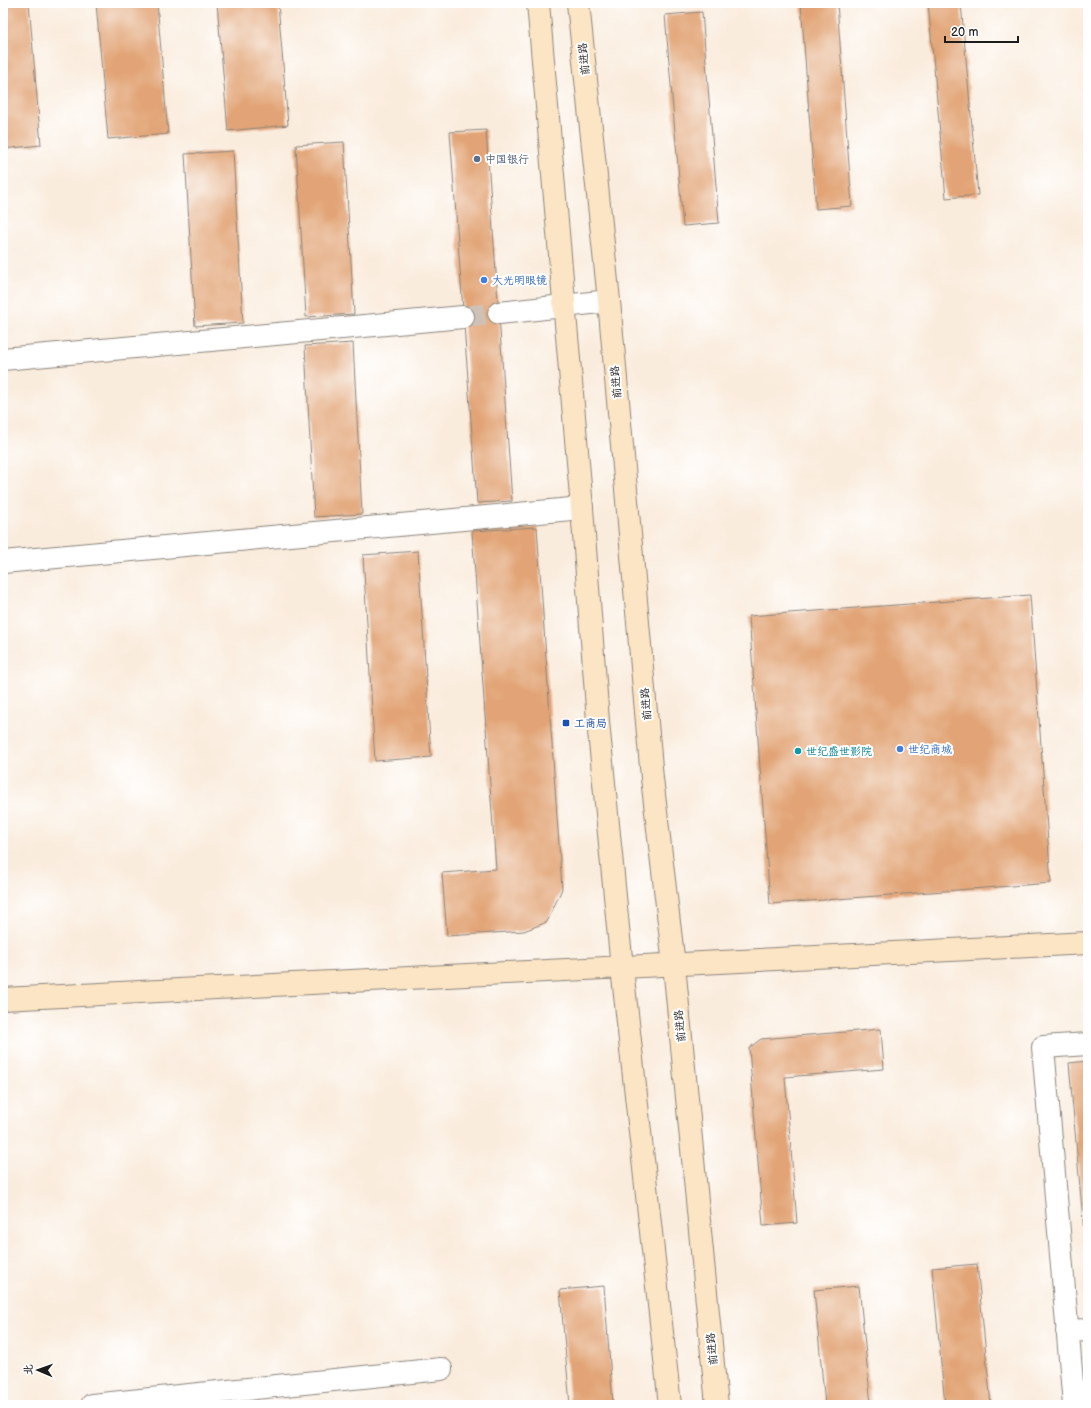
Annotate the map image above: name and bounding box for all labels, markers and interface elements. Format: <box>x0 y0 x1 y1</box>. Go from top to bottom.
scale bar <box>945 18 1018 44</box>
text: 20 m <box>951 25 978 40</box>
street label: 前进路 <box>576 42 592 76</box>
place label: 中国银行 <box>485 153 529 166</box>
marker: 中国银行 <box>472 154 482 164</box>
place label: 大光明眼镜 <box>492 274 547 287</box>
marker: 大光明眼镜 <box>479 275 489 285</box>
street label: 前进路 <box>608 365 624 399</box>
street label: 前进路 <box>638 687 654 721</box>
place label: 工商局 <box>574 717 607 730</box>
marker: 工商局 <box>561 718 571 728</box>
place label: 世纪商城 <box>908 743 952 756</box>
marker: 世纪商城 <box>895 744 905 754</box>
place label: 世纪盛世影院 <box>806 745 872 758</box>
marker: 世纪盛世影院 <box>793 746 803 756</box>
street label: 前进路 <box>672 1009 688 1043</box>
street label: 前进路 <box>704 1332 720 1366</box>
north arrow <box>18 1350 58 1390</box>
text: 北 <box>22 1364 35 1375</box>

